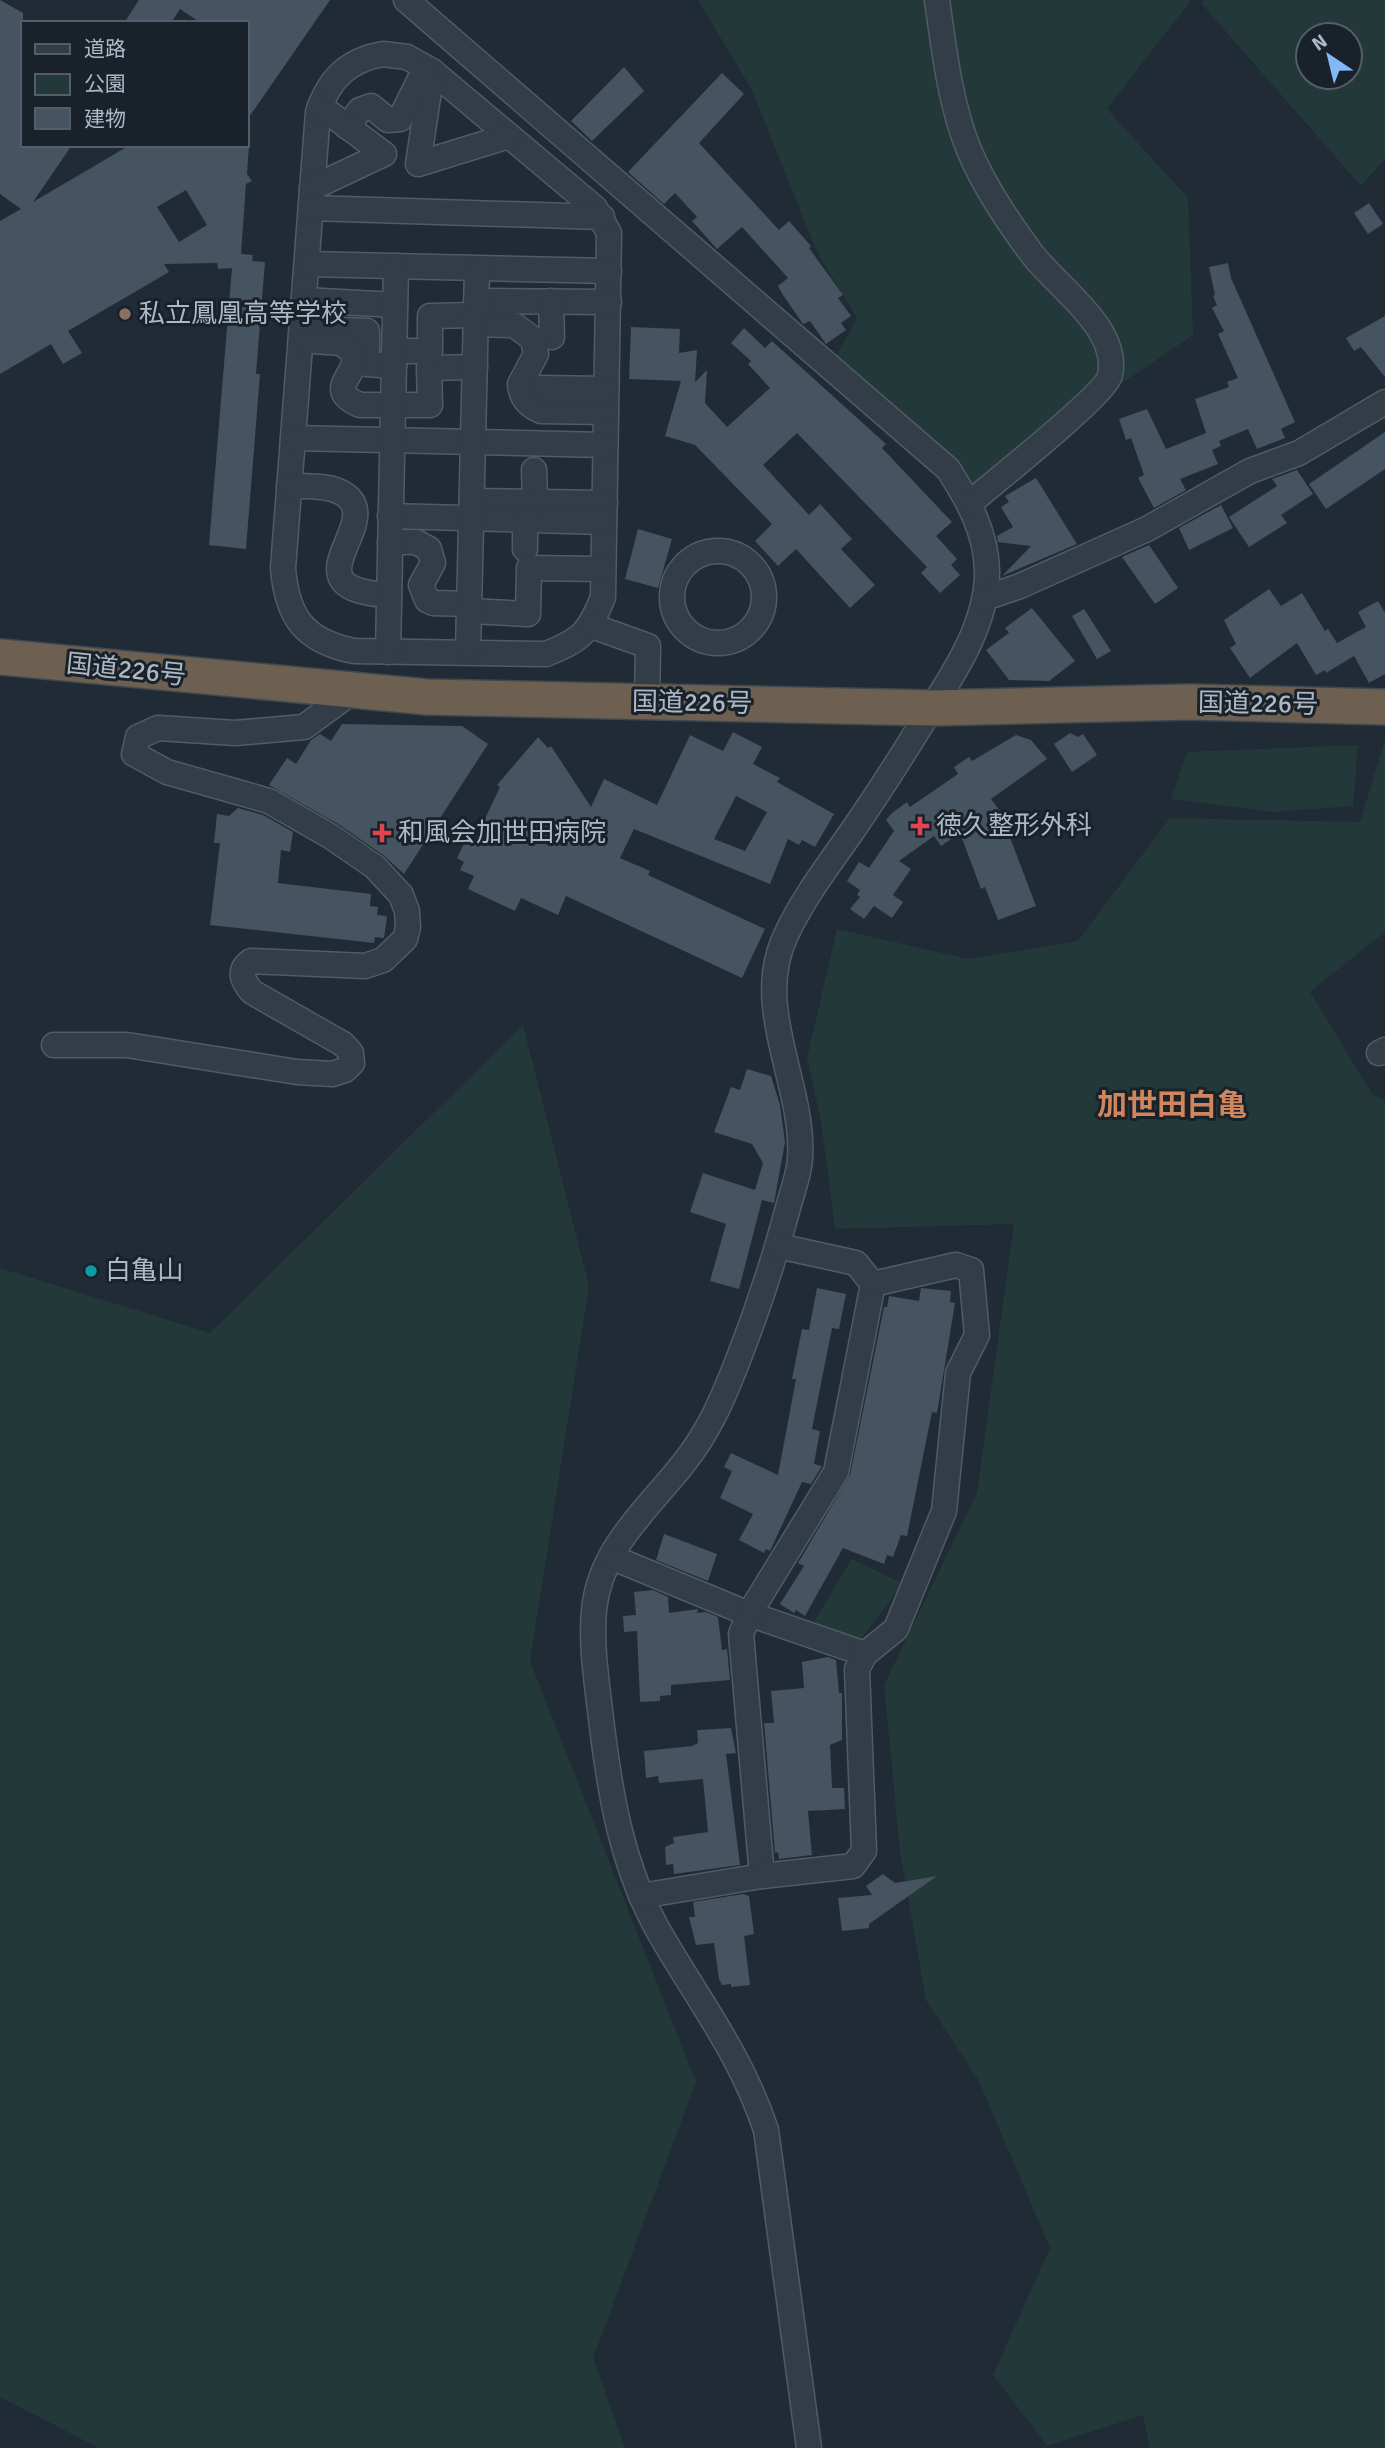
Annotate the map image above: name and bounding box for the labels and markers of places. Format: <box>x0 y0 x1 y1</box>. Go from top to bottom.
place label: 私立鳳凰高等学校 <box>139 298 347 330</box>
marker: 私立鳳凰高等学校 <box>117 306 133 322</box>
place label: 徳久整形外科 <box>936 810 1092 842</box>
marker: 徳久整形外科 <box>910 816 930 836</box>
place label: 和風会加世田病院 <box>398 817 606 849</box>
marker: 和風会加世田病院 <box>372 823 392 843</box>
place label: 白亀山 <box>105 1255 183 1287</box>
marker: 白亀山 <box>83 1263 99 1279</box>

